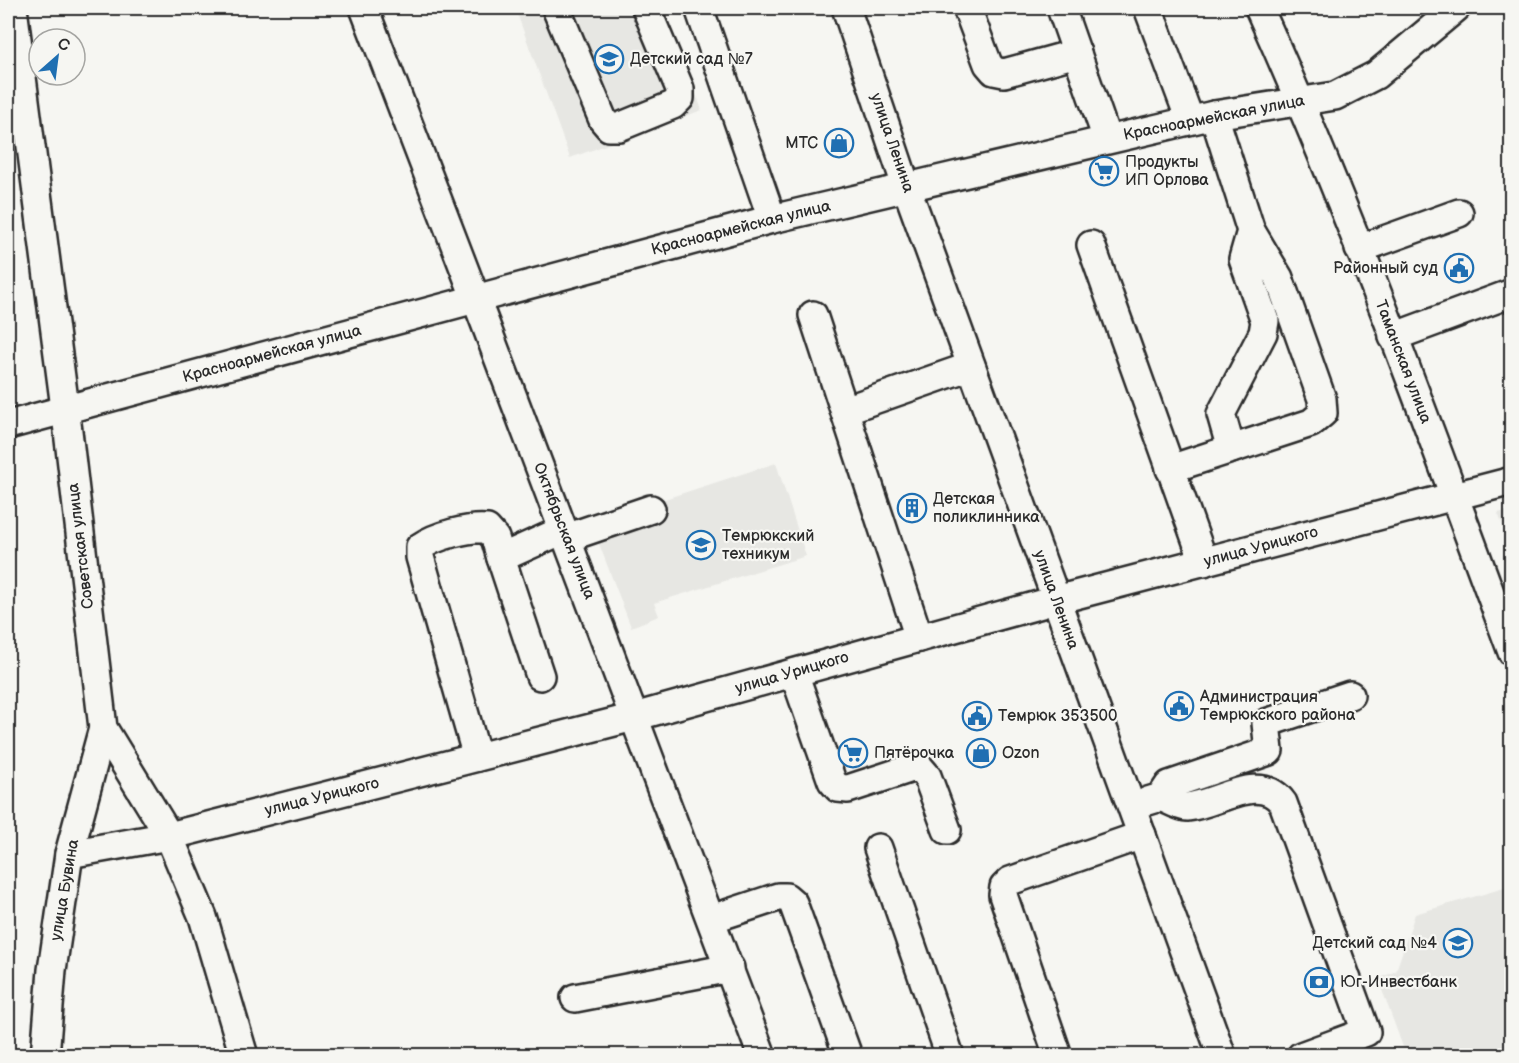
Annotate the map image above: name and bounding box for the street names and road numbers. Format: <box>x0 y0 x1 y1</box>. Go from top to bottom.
street label: улица Ленина <box>866 91 918 196</box>
street label: Красноармейская улица <box>1122 91 1307 145</box>
street label: Красноармейская улица <box>649 196 833 259</box>
street label: Таманская улица <box>1371 298 1436 427</box>
street label: Красноармейская улица <box>181 321 364 387</box>
street label: Октябрьская улица <box>529 460 599 603</box>
street label: Советская улица <box>64 481 98 610</box>
street label: улица Урицкого <box>1202 523 1320 571</box>
street label: улица Ленина <box>1029 548 1083 653</box>
street label: улица Урицкого <box>733 648 851 698</box>
street label: улица Урицкого <box>263 774 381 820</box>
street label: улица Бувина <box>47 837 83 942</box>

